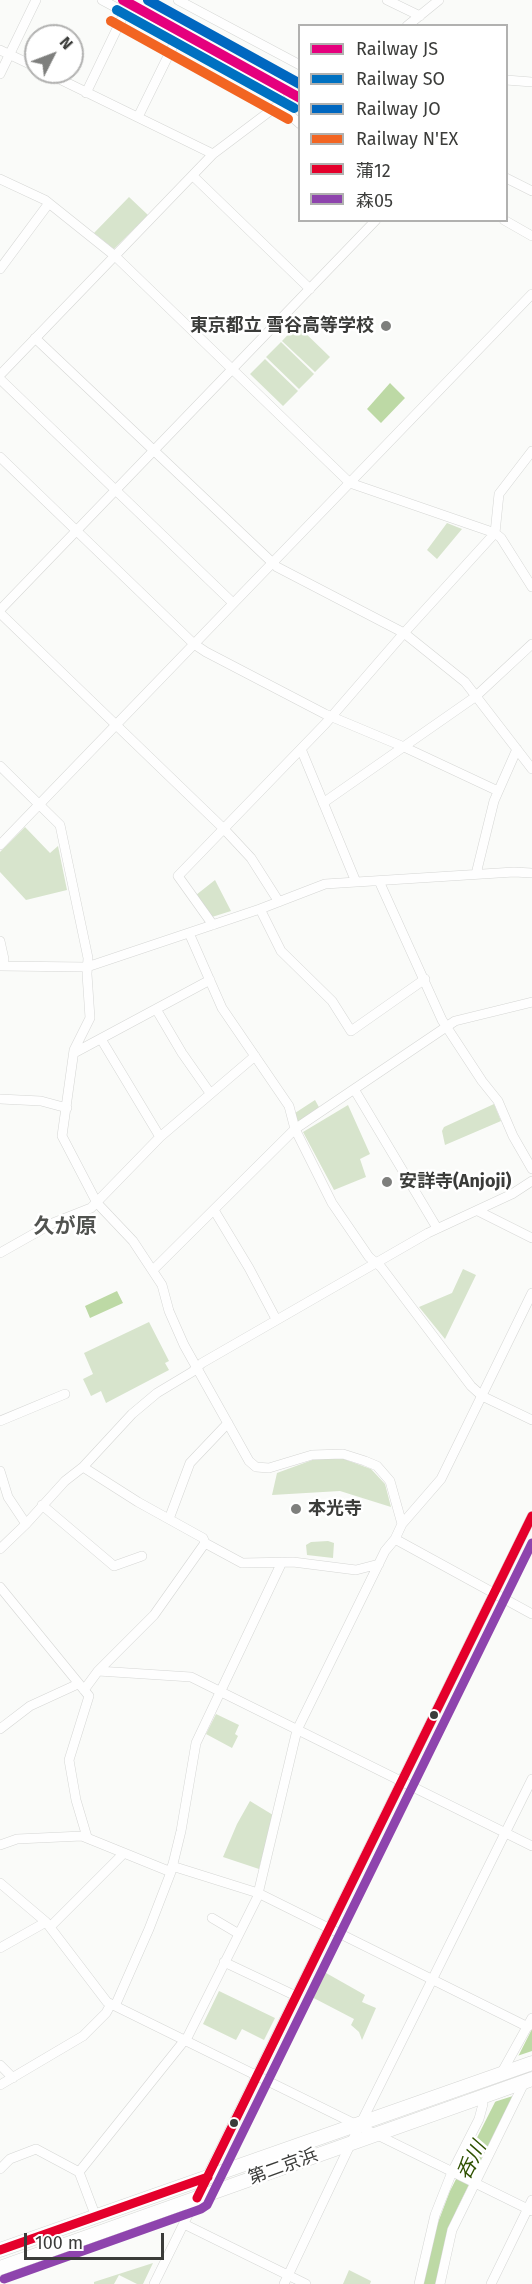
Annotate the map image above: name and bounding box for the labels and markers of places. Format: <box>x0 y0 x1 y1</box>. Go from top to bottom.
place label: 東京都立 雪谷高等学校 <box>190 315 374 337</box>
marker: 東京都立 雪谷高等学校 <box>379 319 393 333</box>
place label: 安詳寺(Anjoji) <box>399 1171 511 1193</box>
marker: 安詳寺(Anjoji) <box>380 1175 394 1189</box>
place label: 本光寺 <box>308 1498 362 1520</box>
marker: 本光寺 <box>289 1502 303 1516</box>
unlabelled marker <box>428 1709 440 1721</box>
unlabelled marker <box>228 2117 240 2129</box>

